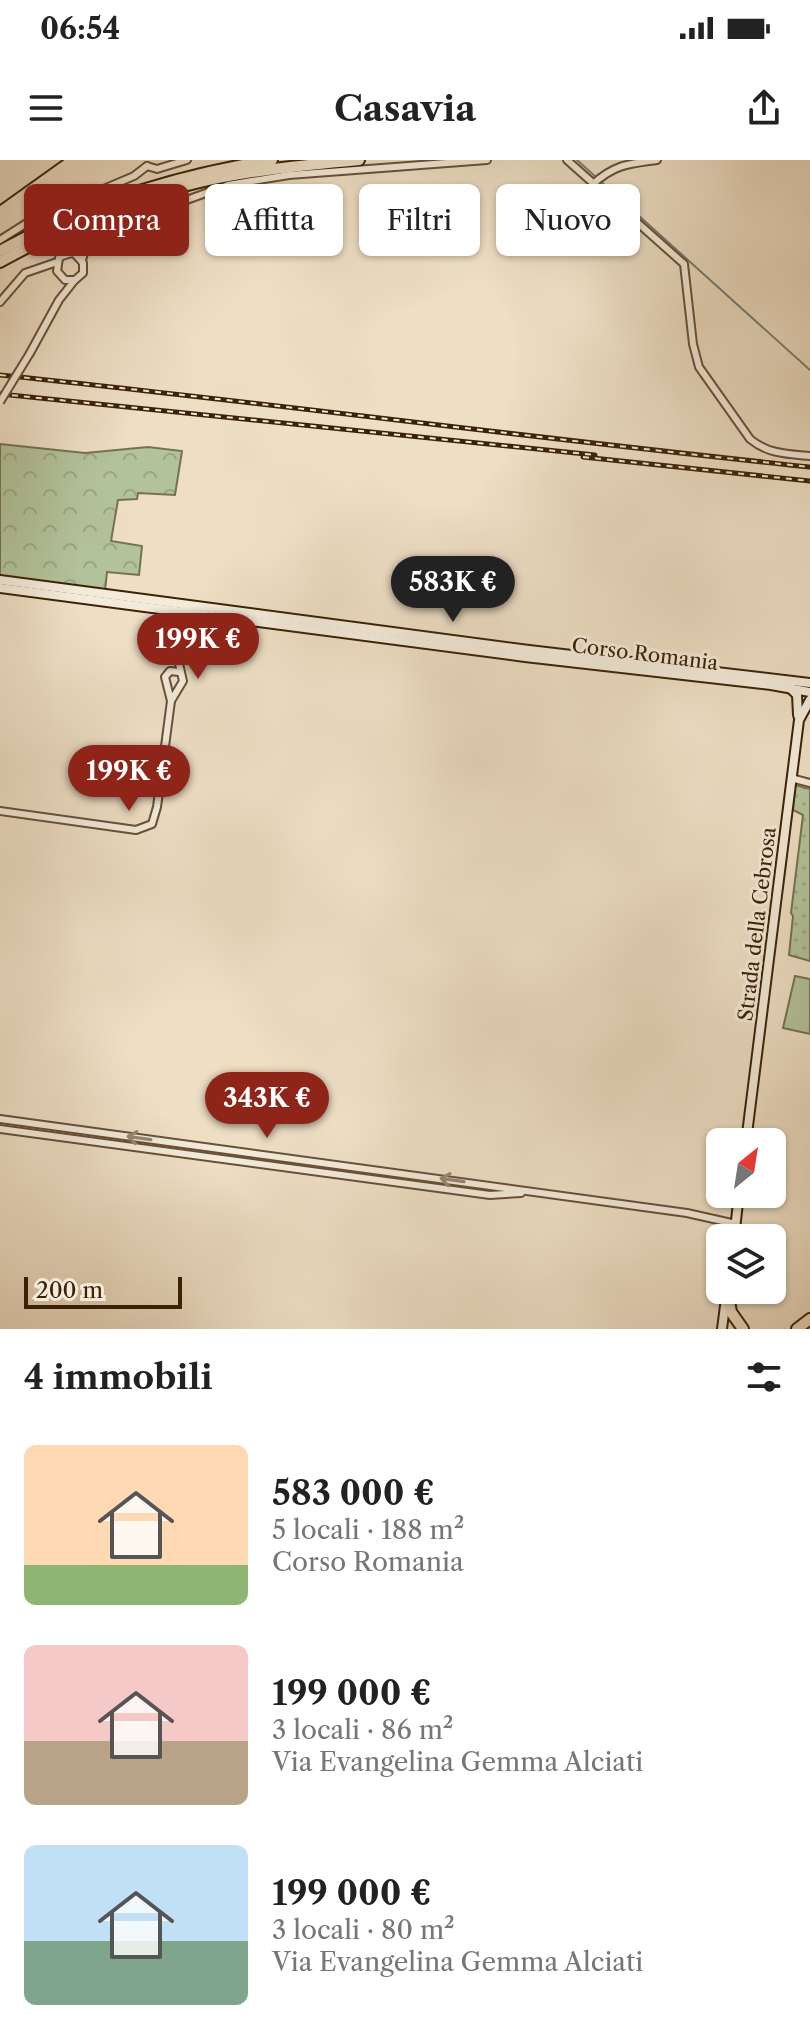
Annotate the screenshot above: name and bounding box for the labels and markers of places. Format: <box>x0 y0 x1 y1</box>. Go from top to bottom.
pin: 583K € <box>388 556 518 624</box>
pin: 199K € <box>133 613 263 681</box>
pin: 199K € <box>64 745 194 813</box>
pin: 343K € <box>202 1072 332 1140</box>

